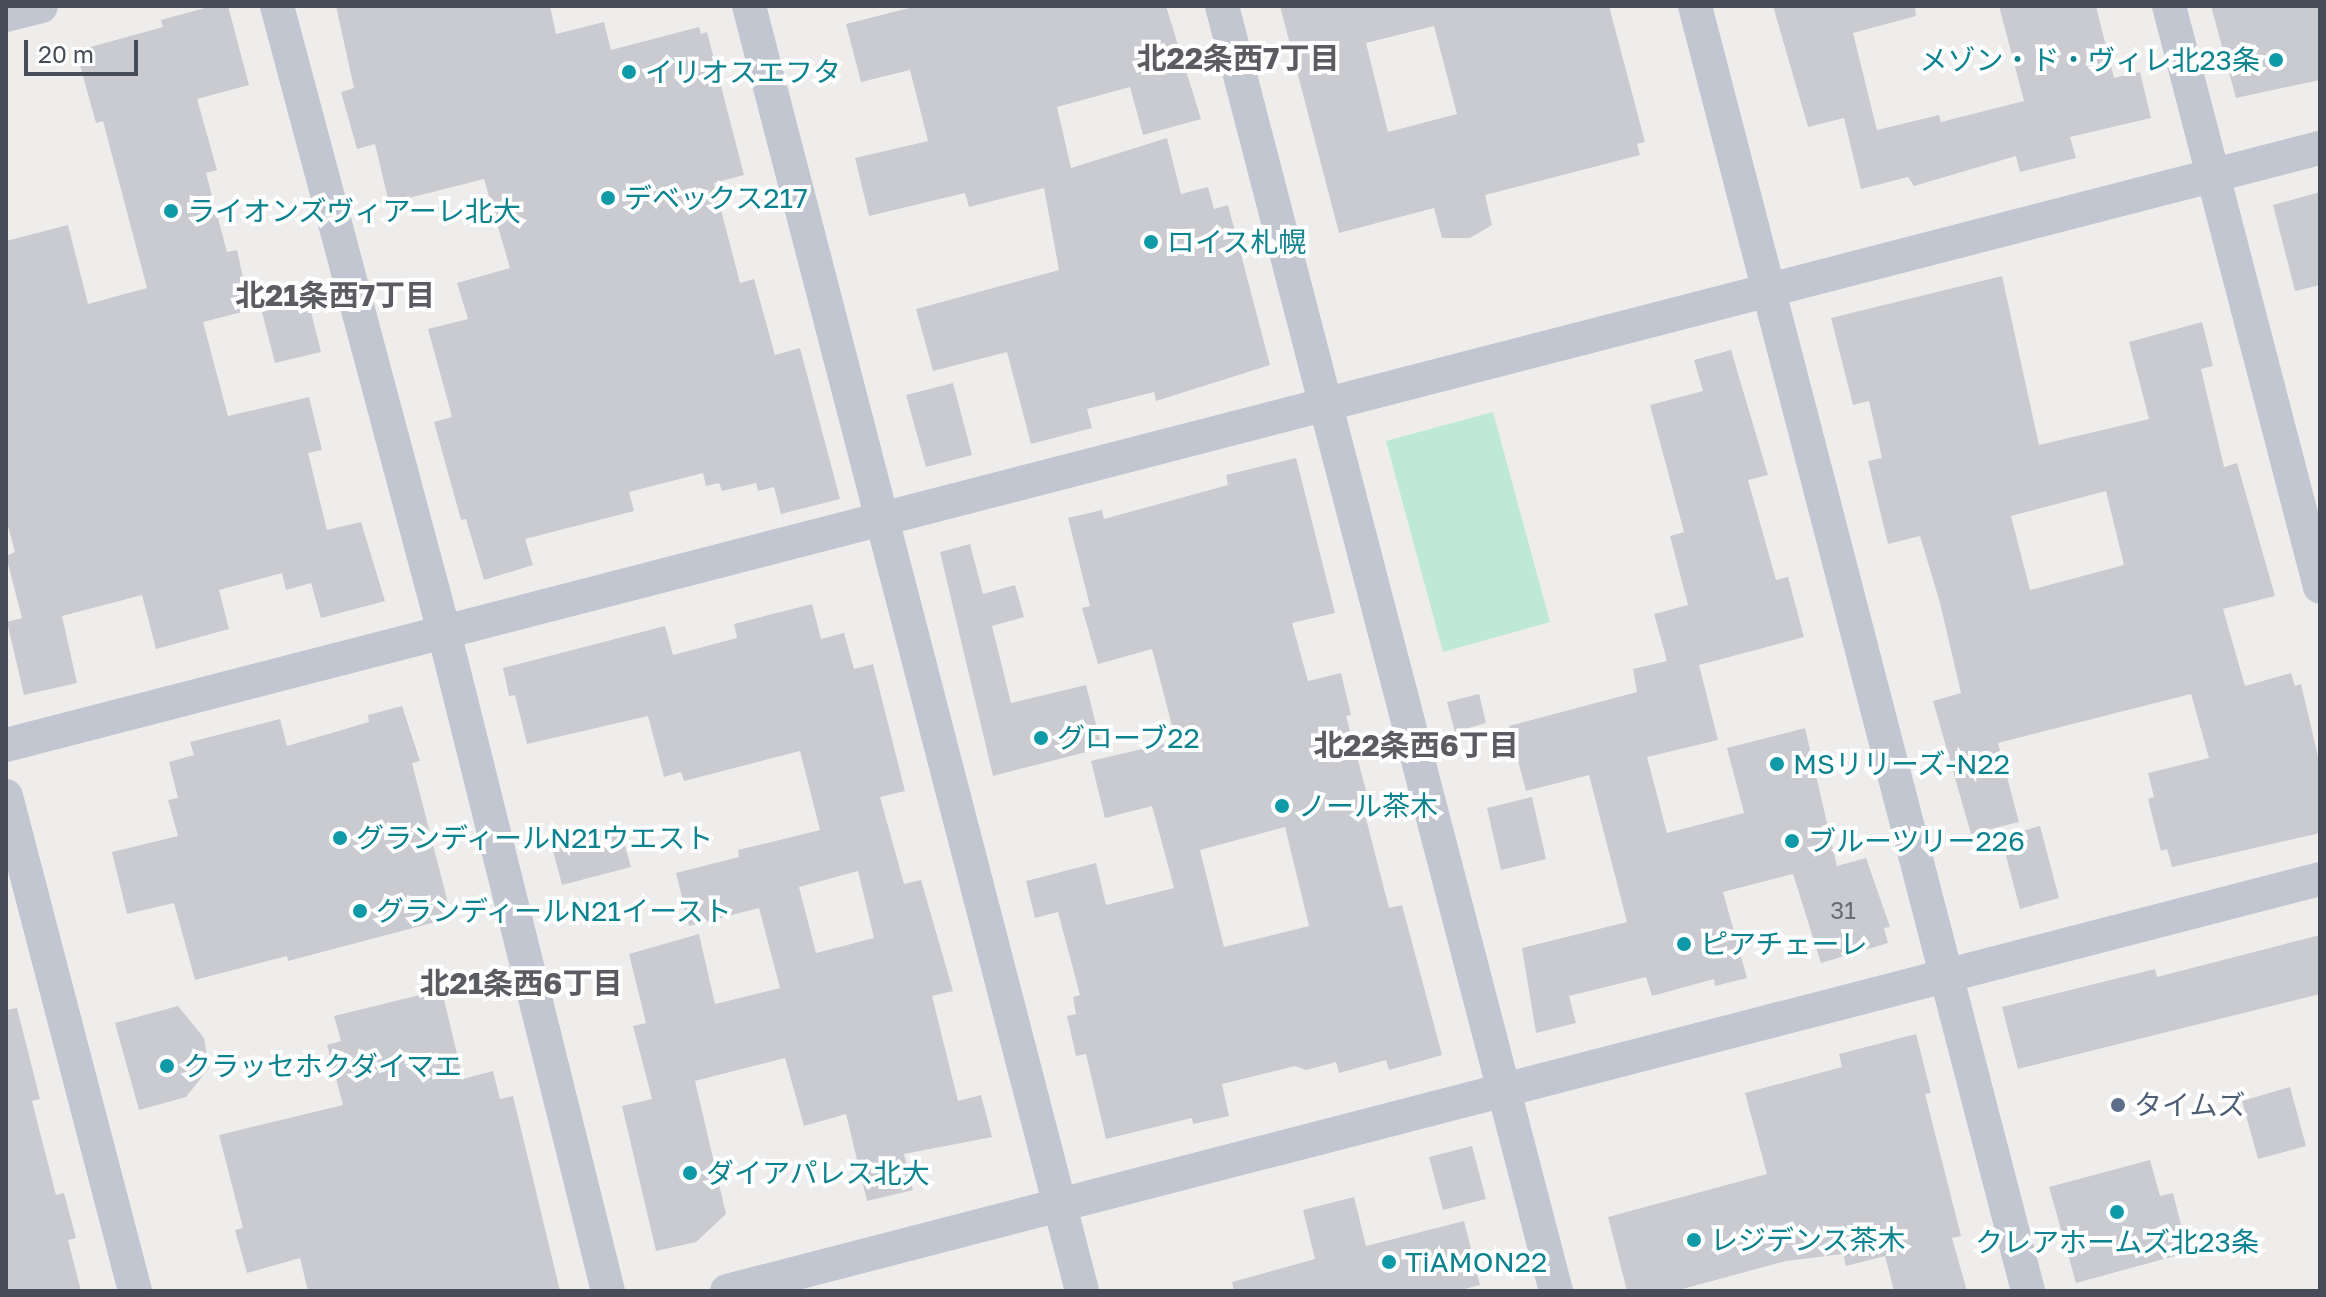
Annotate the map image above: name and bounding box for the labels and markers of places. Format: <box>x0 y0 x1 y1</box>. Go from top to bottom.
place label: メゾン・ド・ヴィレ北23条 <box>1919 43 2260 77</box>
marker: メゾン・ド・ヴィレ北23条 <box>2267 51 2285 69</box>
place label: イリオスエフタ <box>645 55 841 89</box>
marker: イリオスエフタ <box>620 63 638 81</box>
place label: デベックス217 <box>624 181 809 215</box>
marker: デベックス217 <box>599 189 617 207</box>
place label: ライオンズヴィアーレ北大 <box>187 194 521 228</box>
marker: ライオンズヴィアーレ北大 <box>162 202 180 220</box>
place label: ロイス札幌 <box>1167 225 1307 259</box>
marker: ロイス札幌 <box>1142 233 1160 251</box>
place label: グローブ22 <box>1057 721 1201 755</box>
marker: グローブ22 <box>1032 729 1050 747</box>
place label: MSリリーズ-N22 <box>1793 747 2011 781</box>
marker: MSリリーズ-N22 <box>1768 755 1786 773</box>
place label: ノール茶木 <box>1298 789 1438 823</box>
marker: ノール茶木 <box>1273 797 1291 815</box>
place label: グランディールN21ウエスト <box>356 821 715 855</box>
place label: ブルーツリー226 <box>1808 824 2025 858</box>
marker: グランディールN21ウエスト <box>331 829 349 847</box>
marker: ブルーツリー226 <box>1783 832 1801 850</box>
place label: グランディールN21イースト <box>376 894 735 928</box>
marker: グランディールN21イースト <box>351 902 369 920</box>
place label: ピアチェーレ <box>1700 927 1868 961</box>
marker: ピアチェーレ <box>1675 935 1693 953</box>
place label: クラッセホクダイマエ <box>183 1049 463 1083</box>
marker: クラッセホクダイマエ <box>158 1057 176 1075</box>
place label: タイムズ <box>2134 1088 2246 1122</box>
marker: タイムズ <box>2109 1096 2127 1114</box>
place label: ダイアパレス北大 <box>706 1156 930 1190</box>
marker: ダイアパレス北大 <box>681 1164 699 1182</box>
marker: クレアホームズ北23条 <box>2108 1203 2126 1221</box>
place label: レジデンス茶木 <box>1710 1223 1906 1257</box>
place label: クレアホームズ北23条 <box>1975 1225 2259 1259</box>
marker: レジデンス茶木 <box>1685 1231 1703 1249</box>
place label: TiAMON22 <box>1405 1245 1547 1279</box>
marker: TiAMON22 <box>1380 1253 1398 1271</box>

